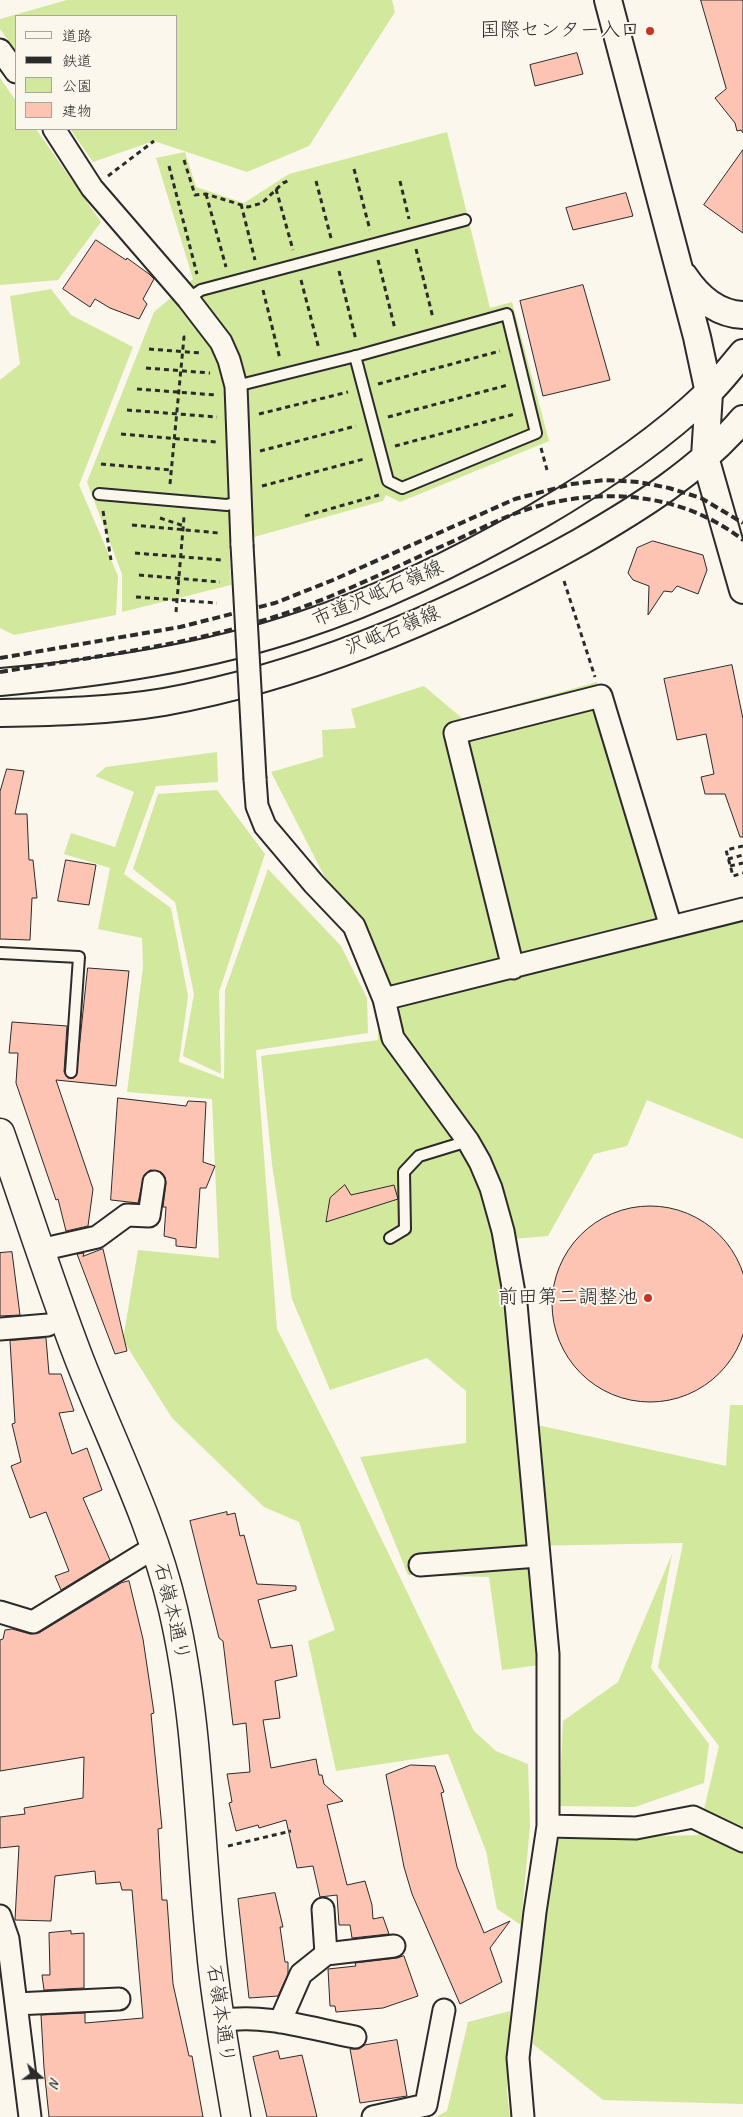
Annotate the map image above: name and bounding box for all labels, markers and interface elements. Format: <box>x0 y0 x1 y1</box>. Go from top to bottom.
legend <box>15 15 178 130</box>
place label: 国際センター入口 <box>480 19 640 43</box>
marker: 国際センター入口 <box>644 25 656 37</box>
text: 道路 <box>62 27 92 46</box>
text: 鉄道 <box>62 52 92 71</box>
text: 公園 <box>62 77 92 96</box>
text: 建物 <box>62 102 92 121</box>
street label: 市道沢岻石嶺線 <box>309 556 447 632</box>
street label: 沢岻石嶺線 <box>342 601 444 661</box>
place label: 前田第二調整池 <box>498 1286 638 1310</box>
marker: 前田第二調整池 <box>642 1292 654 1304</box>
street label: 石嶺本通り <box>148 1561 194 1663</box>
street label: 石嶺本通り <box>201 1963 239 2065</box>
north arrow <box>15 2052 65 2102</box>
text: N <box>45 2075 64 2089</box>

